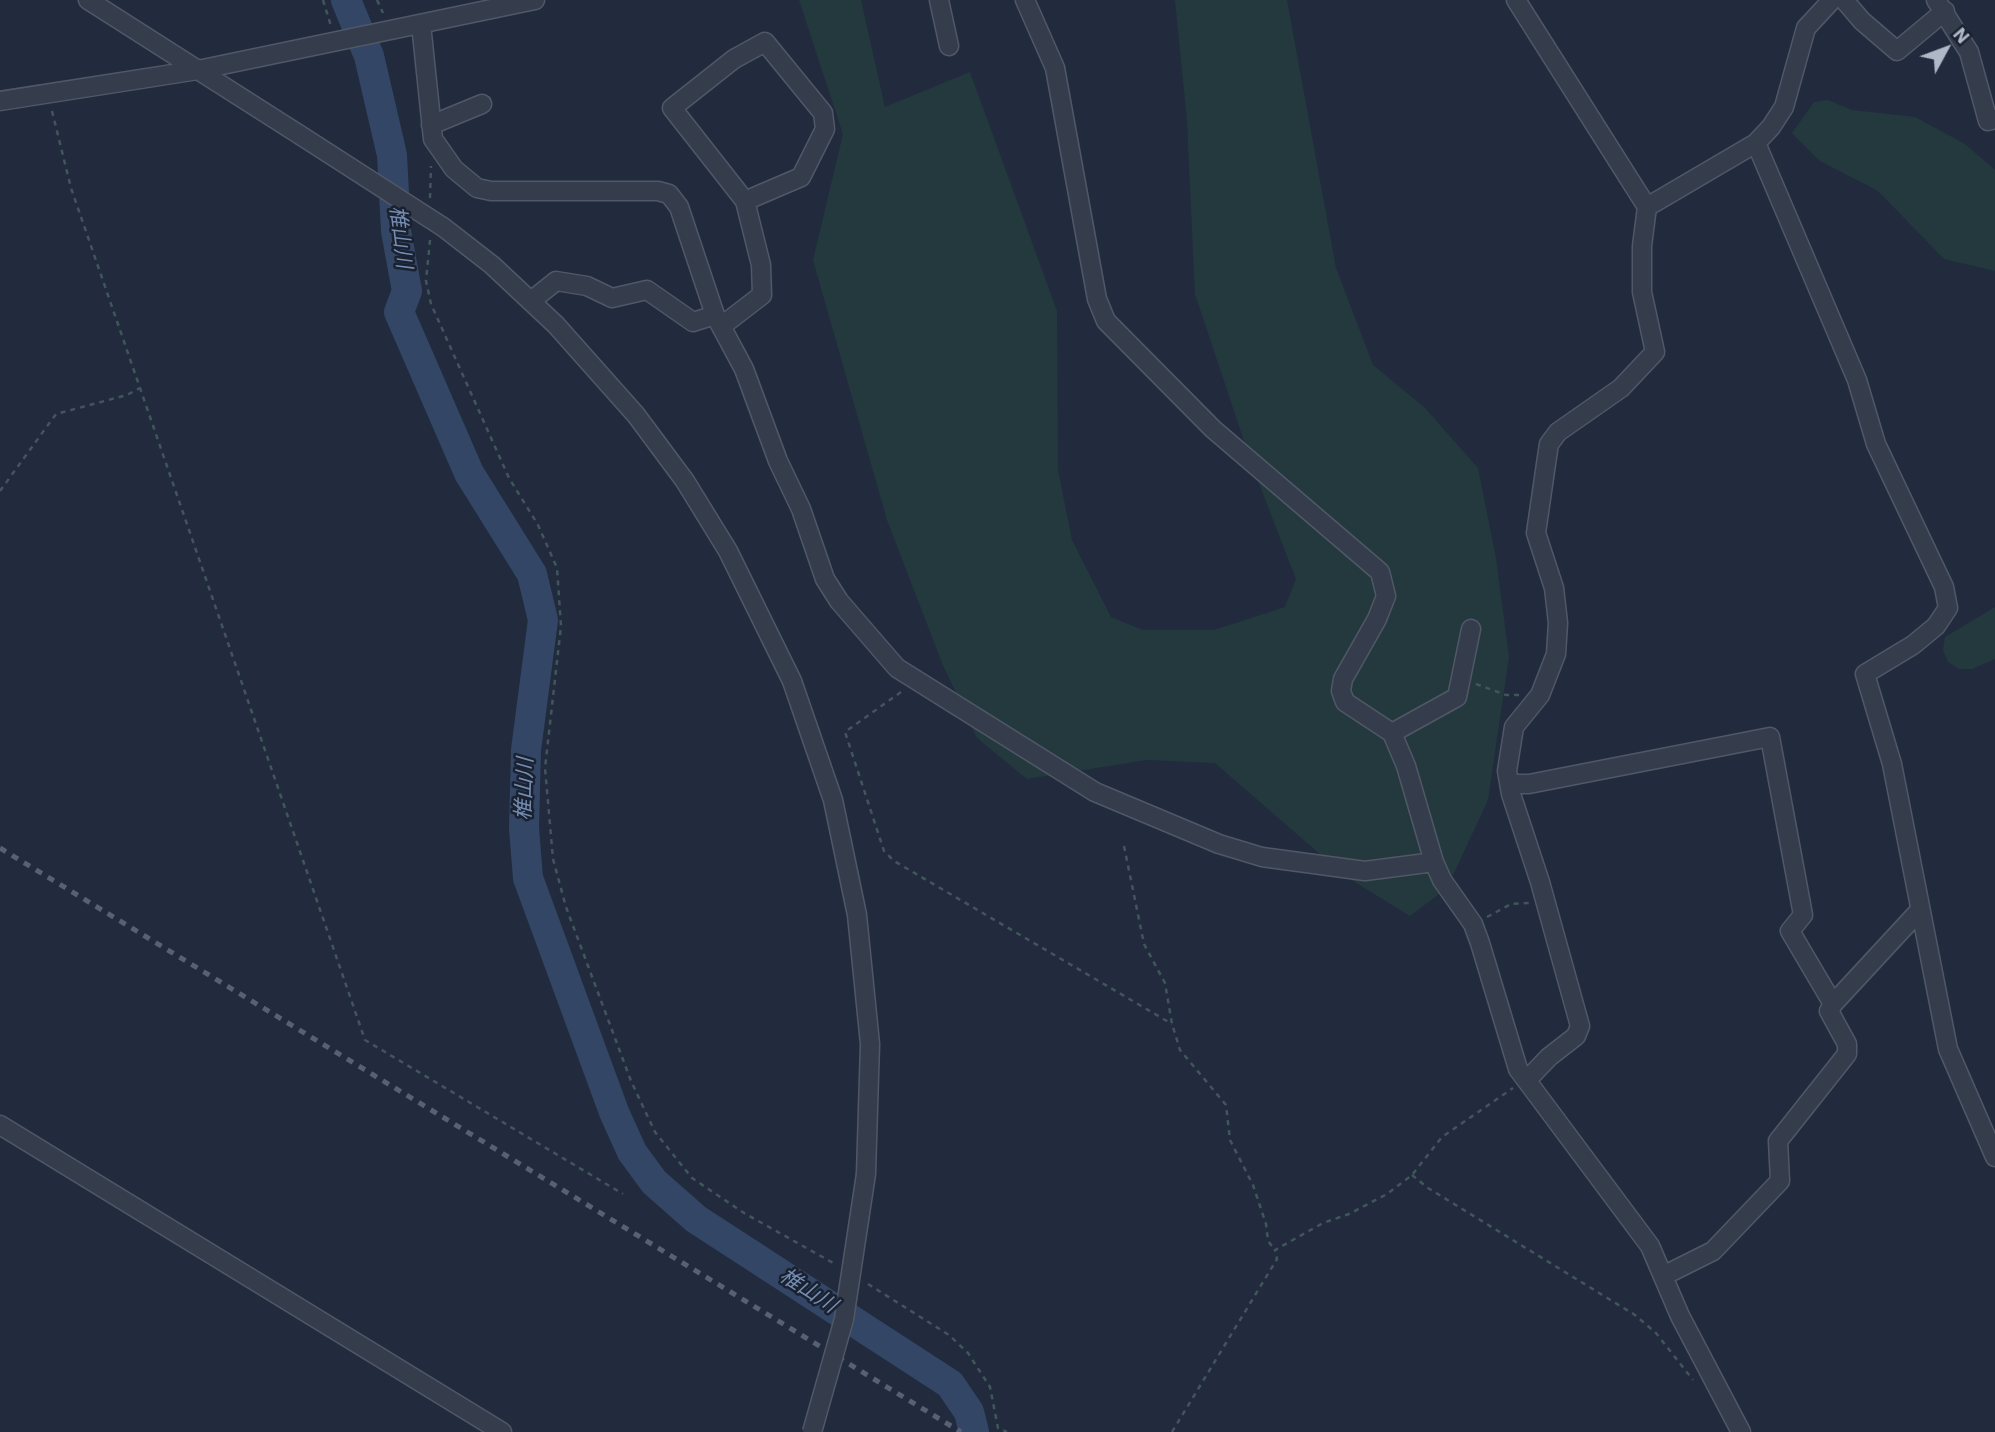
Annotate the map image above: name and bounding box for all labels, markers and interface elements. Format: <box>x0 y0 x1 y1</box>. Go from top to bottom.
north arrow <box>1911 14 1981 84</box>
text: N <box>1948 22 1975 48</box>
water label: 椎山川 <box>384 204 416 270</box>
water label: 椎山川 <box>511 757 539 821</box>
water label: 椎山川 <box>775 1263 841 1319</box>

